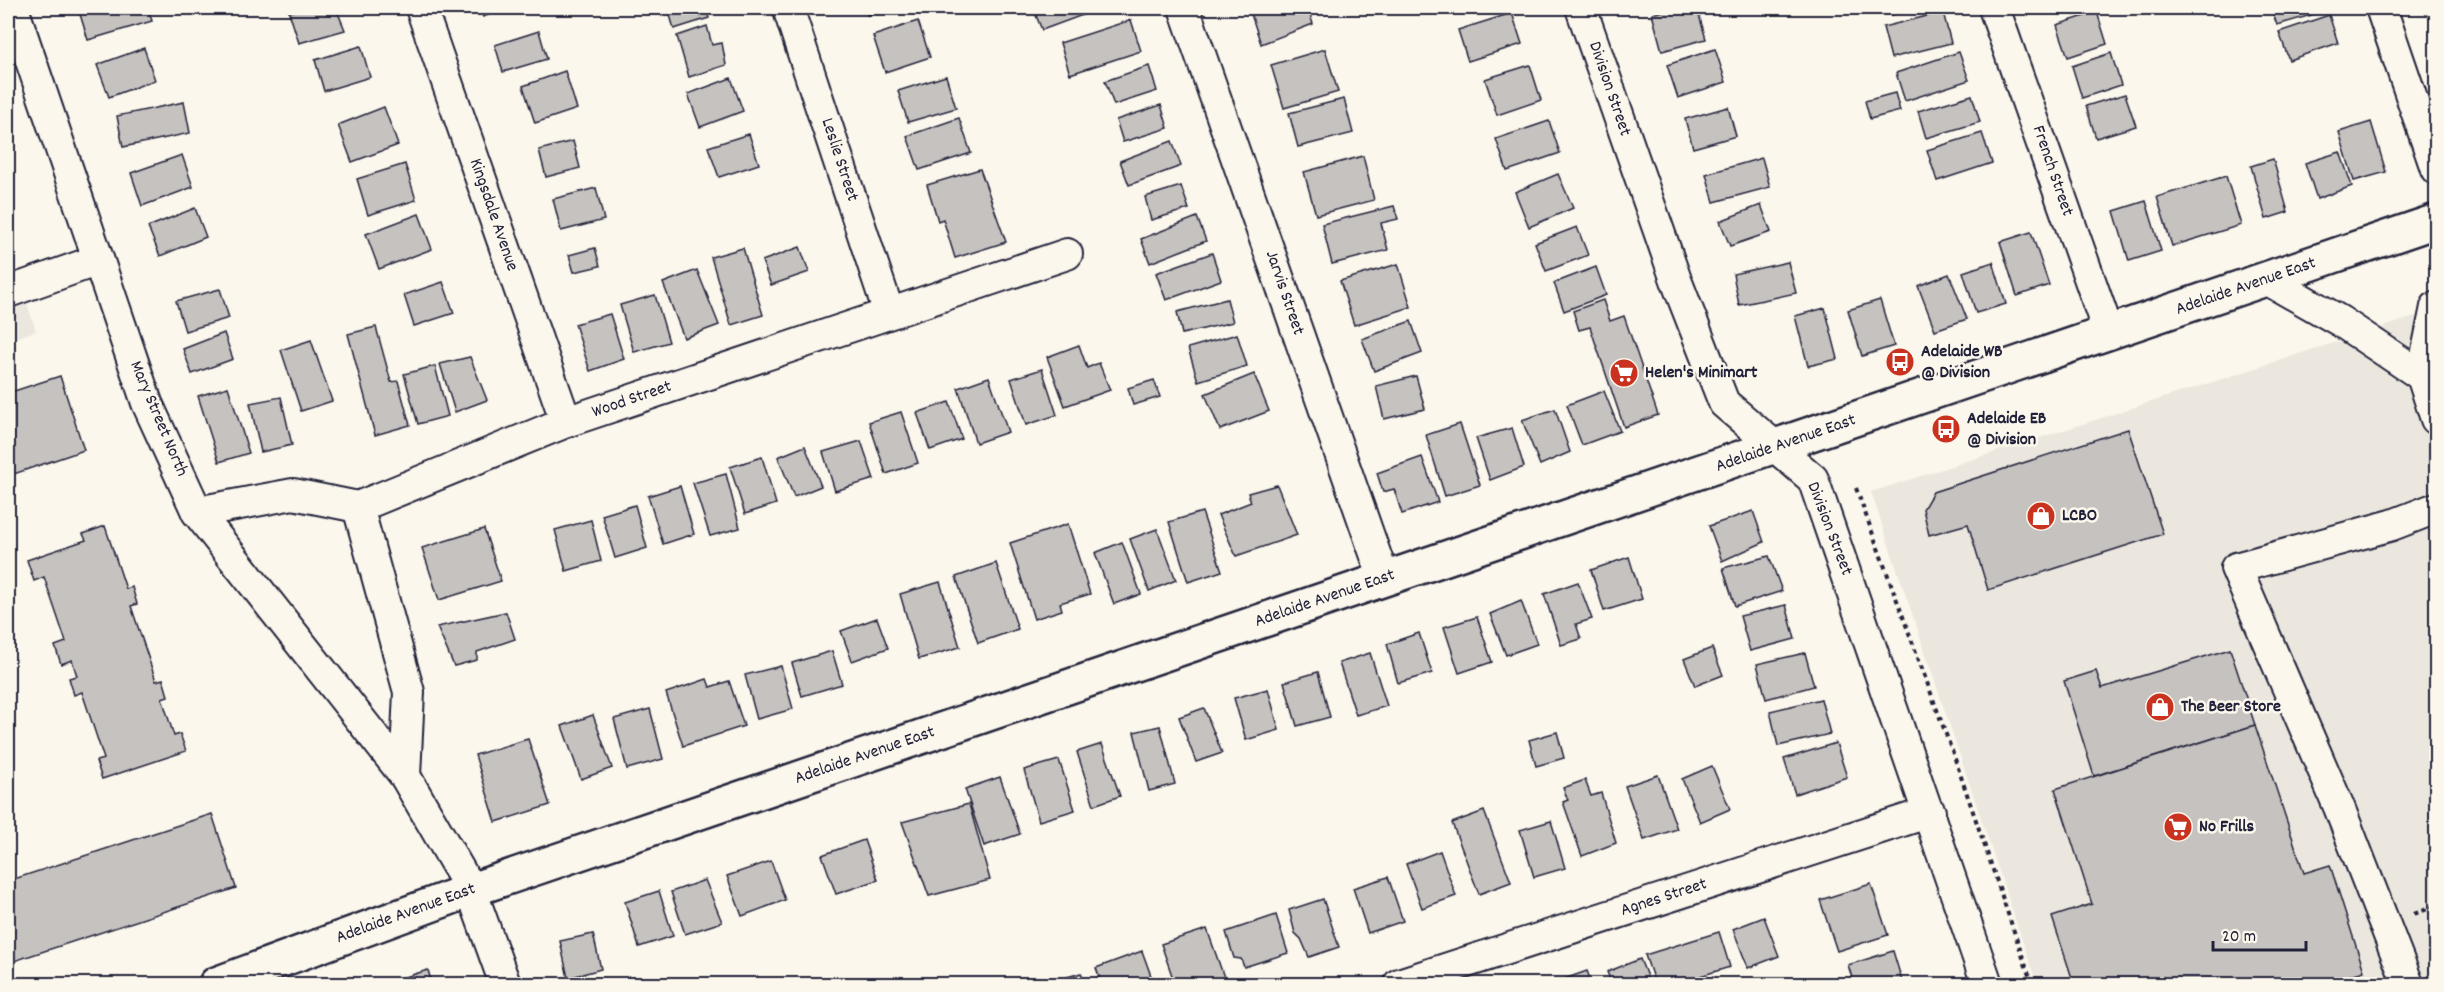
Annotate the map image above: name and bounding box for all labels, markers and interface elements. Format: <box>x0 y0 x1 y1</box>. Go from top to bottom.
street label: Division Street <box>1581 38 1637 140</box>
street label: Leslie Street <box>814 115 864 205</box>
street label: French Street <box>2025 122 2079 220</box>
street label: Kingsdale Avenue <box>462 155 524 275</box>
street label: Jarvis Street <box>1258 247 1310 339</box>
street label: Adelaide Avenue East <box>2172 251 2320 323</box>
place label: Adelaide WB @ Division <box>1921 340 2003 386</box>
bus stop icon: Adelaide WB @ Division <box>1884 346 1916 378</box>
street label: Mary Street North <box>122 357 194 481</box>
supermarket icon: Helen's Minimart <box>1608 357 1640 389</box>
place label: Helen's Minimart <box>1645 361 1758 386</box>
street label: Wood Street <box>589 375 675 425</box>
place label: Adelaide EB @ Division <box>1967 407 2047 453</box>
street label: Adelaide Avenue East <box>1712 408 1860 480</box>
bus stop icon: Adelaide EB @ Division <box>1930 413 1962 445</box>
street label: Division Street <box>1800 479 1858 580</box>
shop icon: LCBO <box>2025 500 2057 532</box>
place label: LCBO <box>2062 504 2097 529</box>
street label: Adelaide Avenue East <box>1251 563 1399 635</box>
shop icon: The Beer Store <box>2144 691 2176 723</box>
place label: The Beer Store <box>2181 695 2281 720</box>
street label: Adelaide Avenue East <box>791 720 939 792</box>
supermarket icon: No Frills <box>2162 811 2194 843</box>
place label: No Frills <box>2199 815 2255 840</box>
street label: Agnes Street <box>1618 872 1711 924</box>
street label: Adelaide Avenue East <box>333 877 480 951</box>
scale bar <box>2213 914 2306 952</box>
text: 20 m <box>2222 925 2256 950</box>

